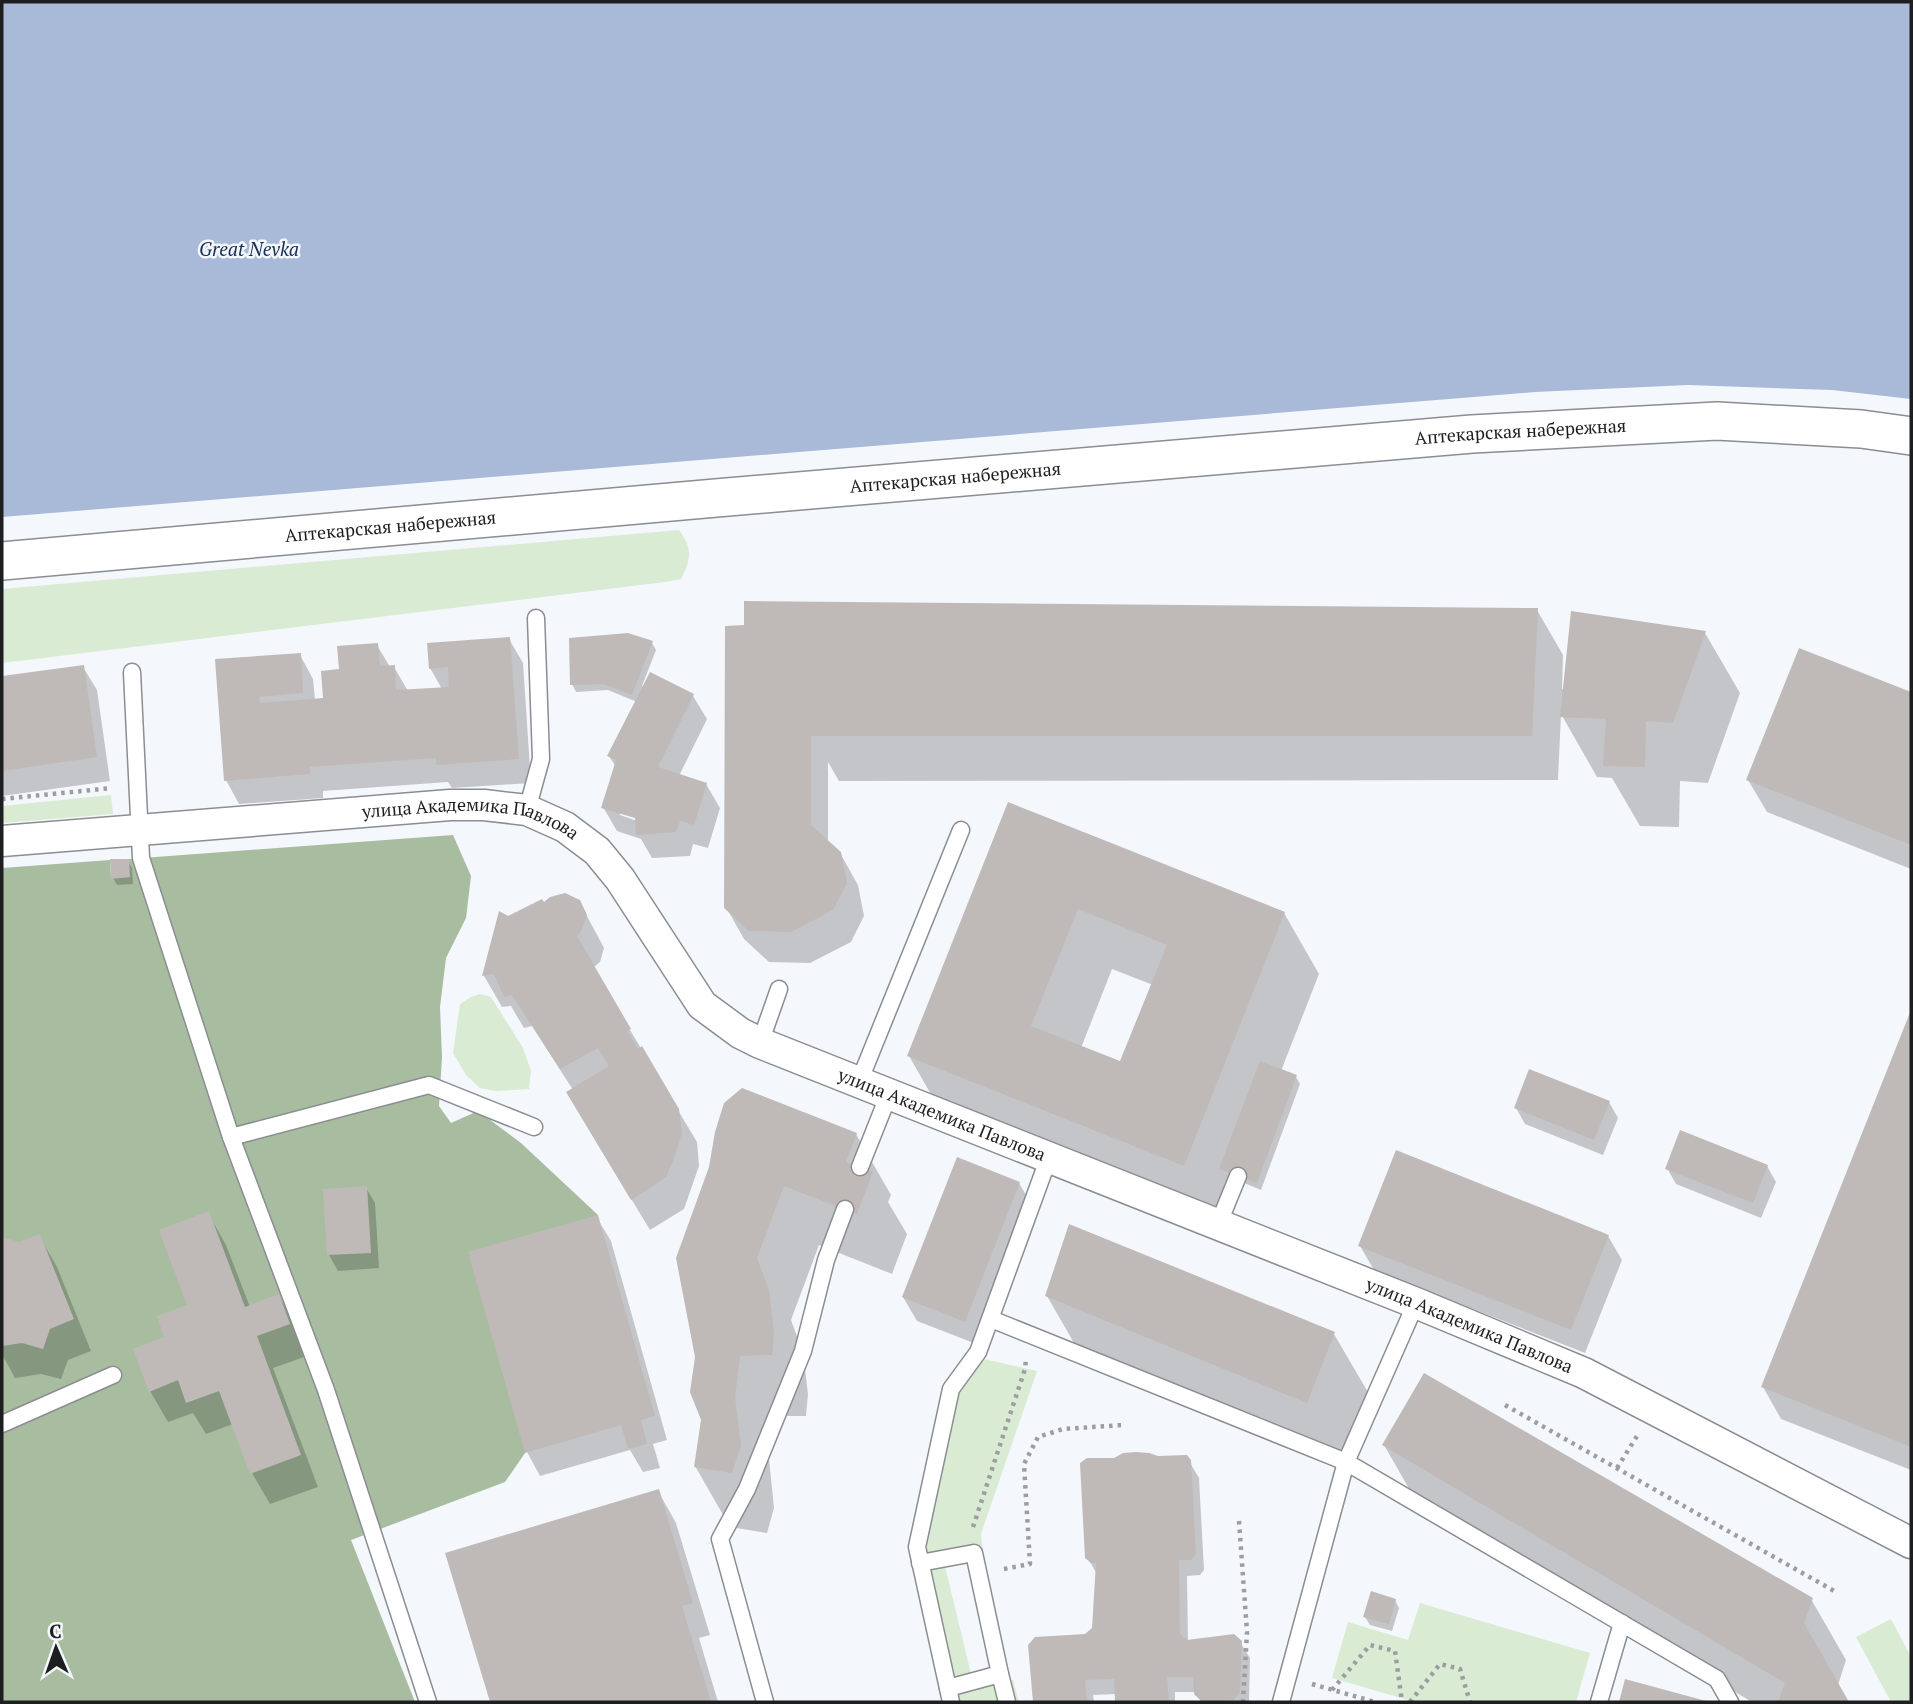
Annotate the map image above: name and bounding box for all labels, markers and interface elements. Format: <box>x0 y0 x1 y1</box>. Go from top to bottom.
water label: Great Nevka <box>199 236 299 261</box>
street label: Аптекарская набережная <box>1414 413 1627 450</box>
street label: Аптекарская набережная <box>849 456 1062 498</box>
street label: Аптекарская набережная <box>284 504 497 547</box>
street label: улица Академика Павлова <box>360 792 584 844</box>
street label: улица Академика Павлова <box>834 1062 1050 1166</box>
street label: улица Академика Павлова <box>1362 1271 1577 1378</box>
north arrow <box>21 1613 91 1683</box>
text: С <box>49 1618 62 1643</box>

